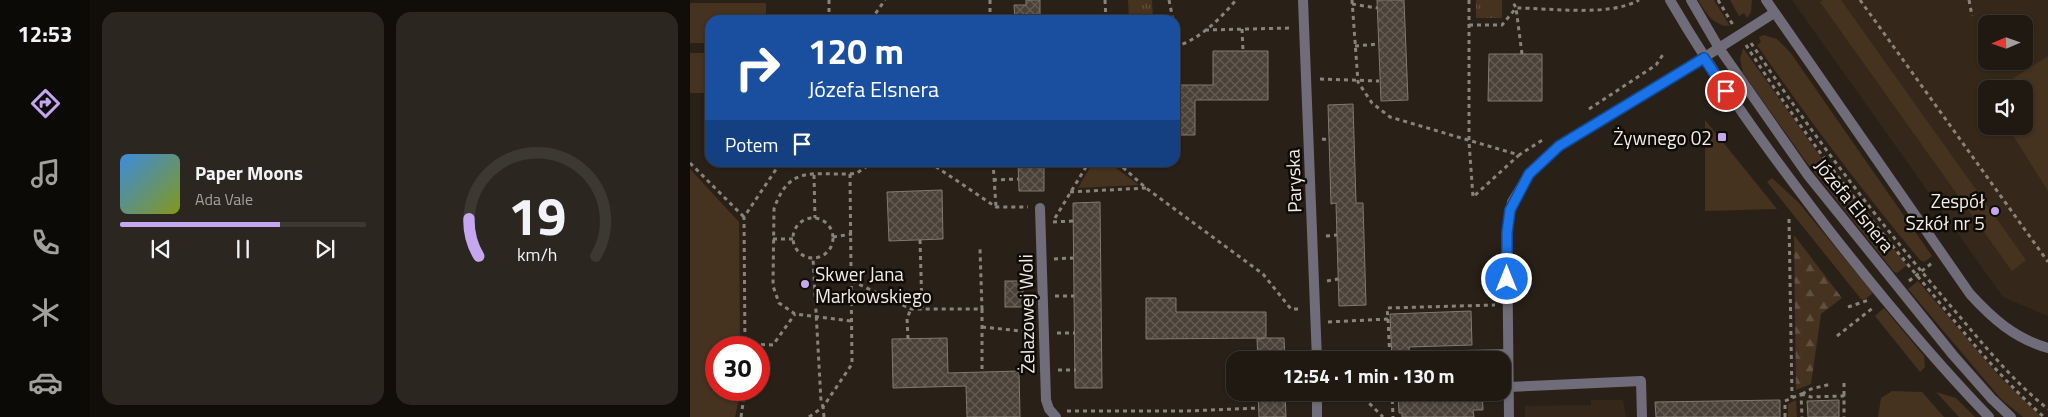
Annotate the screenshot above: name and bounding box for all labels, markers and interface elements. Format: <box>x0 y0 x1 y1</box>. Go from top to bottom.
north arrow <box>1978 15 2032 70</box>
map controls <box>1978 15 2033 135</box>
text: 12:53 <box>18 17 72 51</box>
text: 120 m <box>808 24 904 78</box>
icon: right <box>725 35 790 100</box>
pin <box>1705 70 1747 112</box>
text: Józefa Elsnera <box>808 72 939 106</box>
icon: arrive <box>1712 77 1740 105</box>
button: sound <box>1978 80 2033 135</box>
icon: directions <box>28 86 63 121</box>
place label: Żywnego 02 <box>1613 123 1712 152</box>
text: Potem <box>725 130 778 159</box>
icon: arrive <box>788 130 816 158</box>
marker: Żywnego 02 <box>1716 131 1728 143</box>
street label: Paryska <box>1277 148 1309 213</box>
street label: Józefa Elsnera <box>1808 152 1902 258</box>
icon: music <box>28 156 63 191</box>
text: Paper Moons <box>195 158 303 187</box>
text: 19 <box>508 176 566 255</box>
place label: Zespół Szkół nr 5 <box>1906 186 1985 237</box>
text: Ada Vale <box>195 187 253 211</box>
marker: Zespół Szkół nr 5 <box>1989 205 2001 217</box>
icon: phone <box>28 225 63 260</box>
icon: previous <box>147 235 175 263</box>
icon: pause <box>229 235 257 263</box>
icon: next <box>311 235 339 263</box>
text: km/h <box>517 241 557 268</box>
position arrow <box>1480 252 1532 304</box>
street label: Żelazowej Woli <box>1010 254 1042 374</box>
place label: Skwer Jana Markowskiego <box>815 259 932 310</box>
marker: Skwer Jana Markowskiego <box>799 278 811 290</box>
icon: climate <box>28 295 63 330</box>
speed limit sign: 30 <box>705 336 770 401</box>
text: 12:54 · 1 min · 130 m <box>1282 361 1455 390</box>
icon: car <box>28 365 63 400</box>

